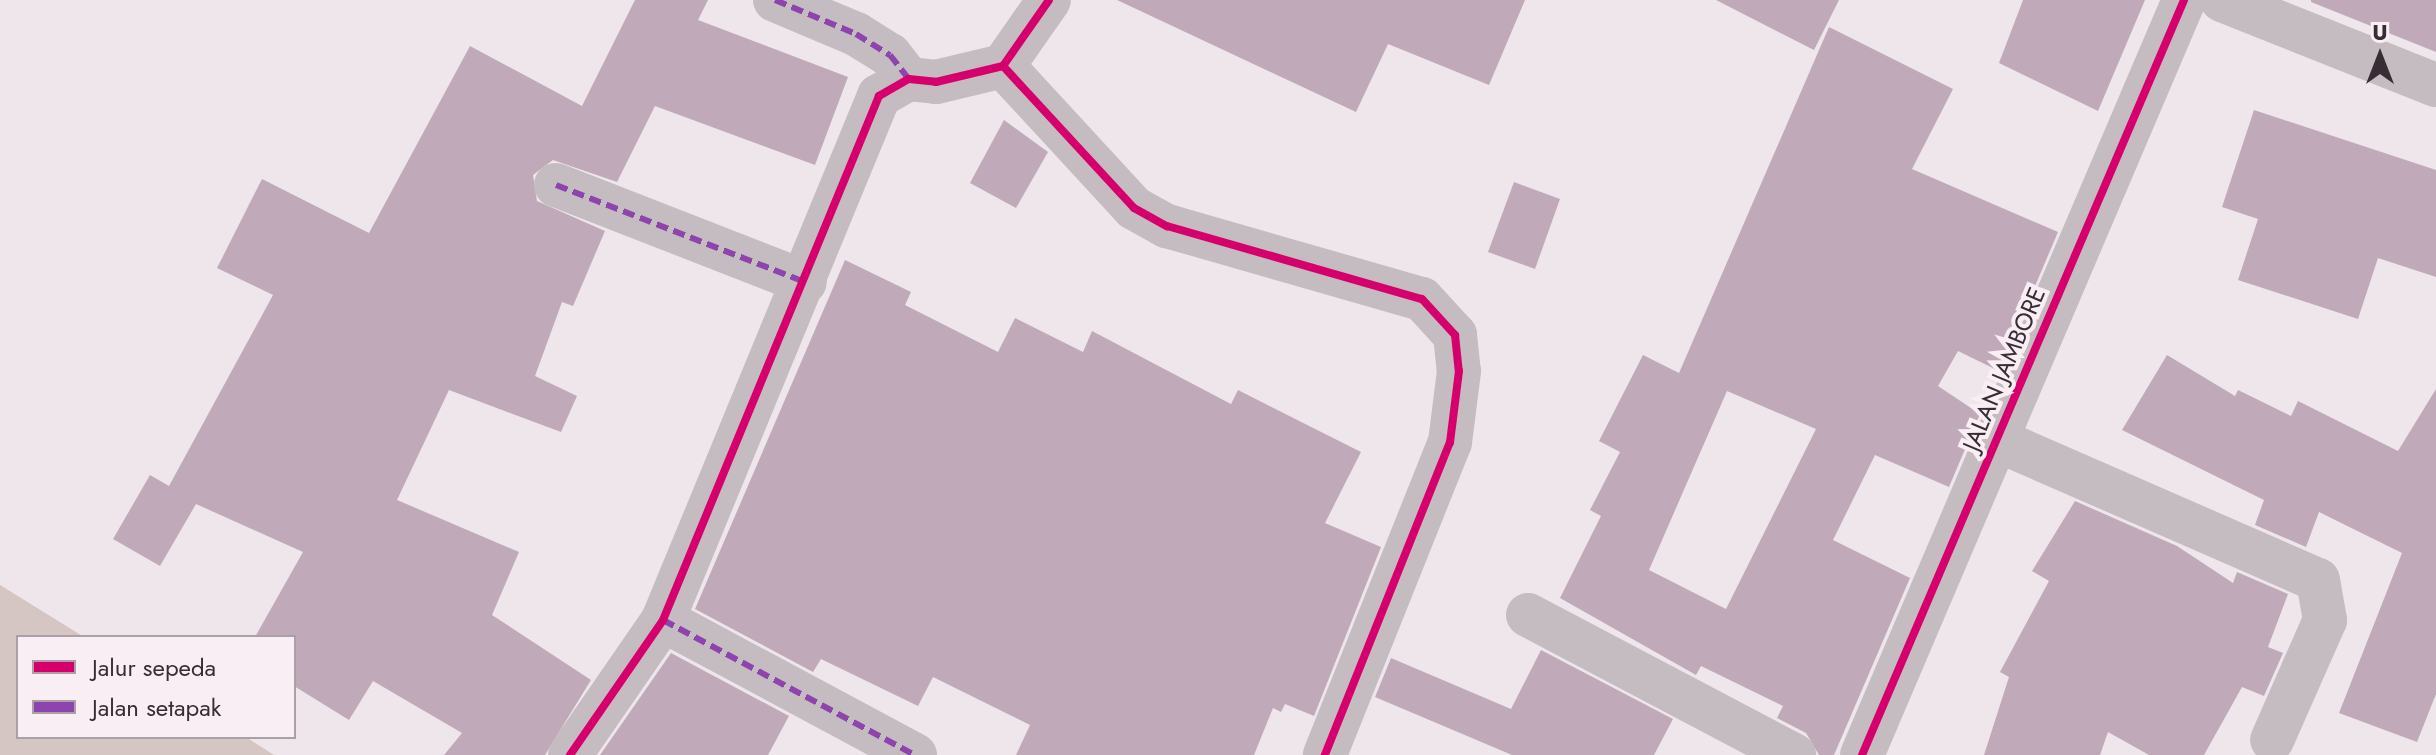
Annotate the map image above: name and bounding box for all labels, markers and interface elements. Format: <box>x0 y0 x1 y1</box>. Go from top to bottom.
north arrow <box>2340 16 2420 96</box>
text: U <box>2372 16 2388 48</box>
street label: JALAN JAMBORE <box>1957 283 2051 455</box>
legend <box>16 635 296 739</box>
text: Jalur sepeda <box>92 650 216 685</box>
text: Jalan setapak <box>92 690 221 725</box>

